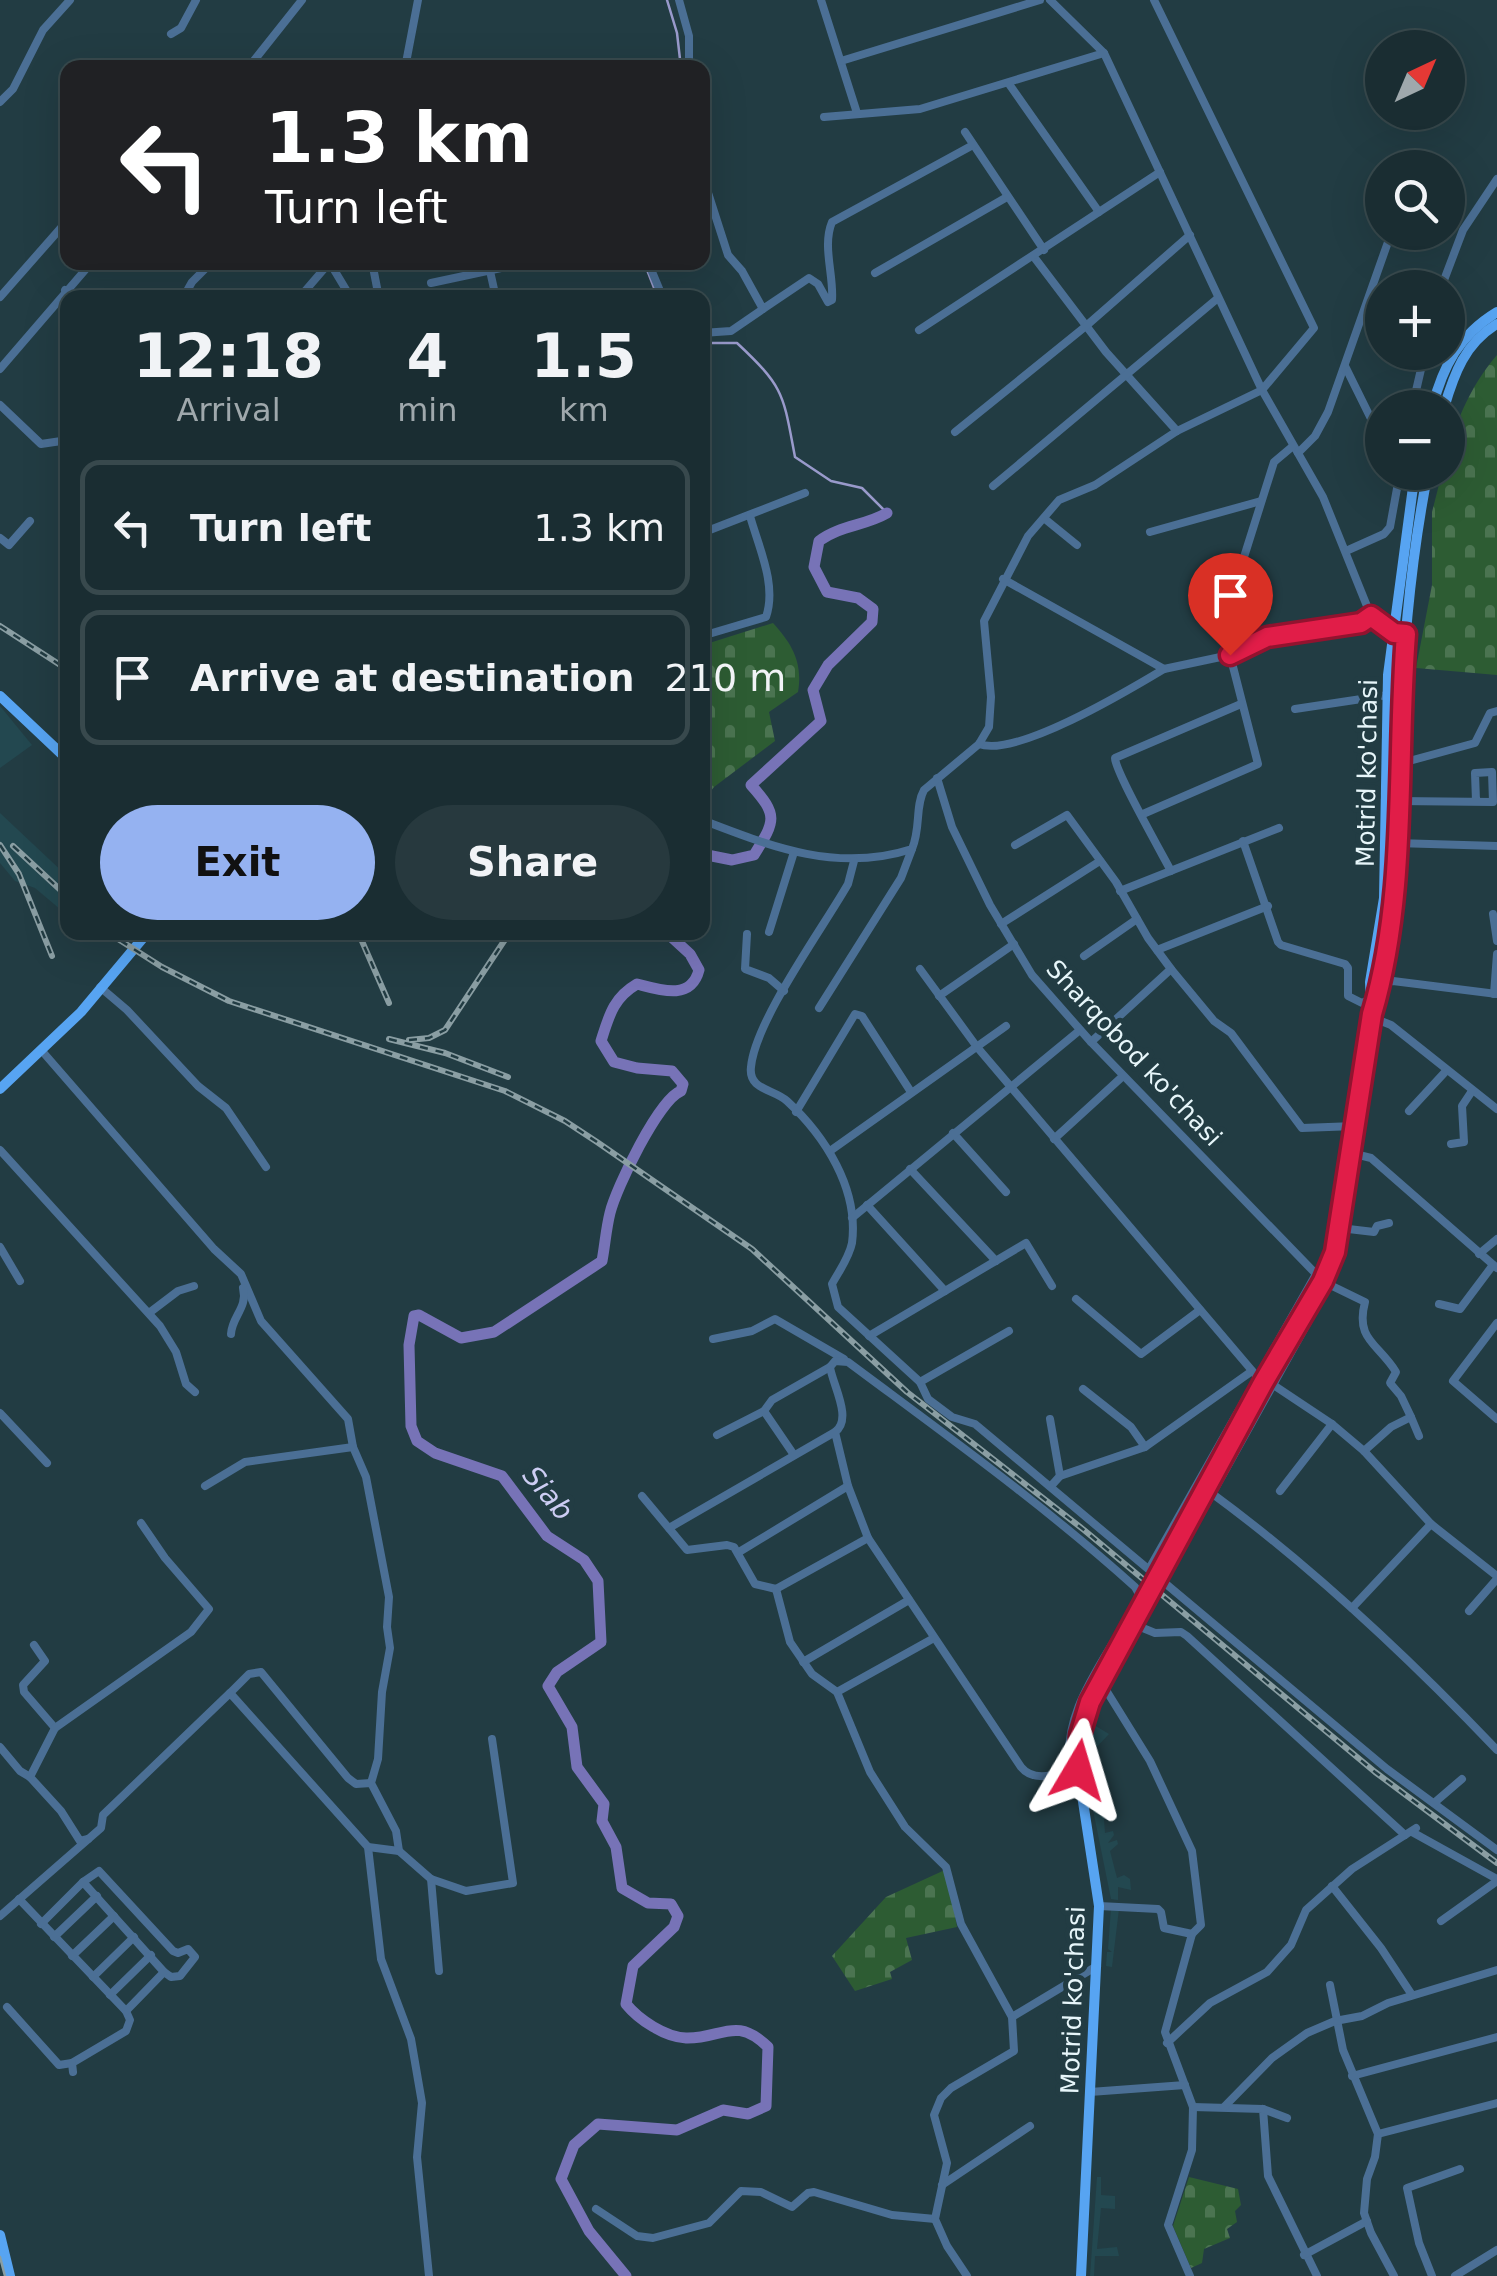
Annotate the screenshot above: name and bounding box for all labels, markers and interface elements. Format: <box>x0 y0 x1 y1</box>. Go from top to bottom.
north arrow <box>1365 30 1465 130</box>
map controls <box>1365 30 1465 490</box>
text: 1.3 km <box>265 97 533 179</box>
icon: left <box>100 100 230 230</box>
button: search <box>1365 150 1465 250</box>
text: Turn left <box>265 181 448 234</box>
button: + <box>1365 270 1465 370</box>
text: 12:18 <box>133 321 324 391</box>
text: 4 <box>406 321 448 391</box>
text: 1.5 <box>531 321 637 391</box>
button: − <box>1365 390 1465 490</box>
text: Arrival <box>177 391 281 429</box>
text: min <box>397 391 458 429</box>
text: km <box>559 391 609 429</box>
icon: left <box>105 500 160 555</box>
text: Turn left <box>190 506 371 550</box>
text: 1.3 km <box>533 506 665 550</box>
pin <box>1188 553 1273 656</box>
icon: arrive <box>1203 568 1258 623</box>
icon: arrive <box>105 650 160 705</box>
text: Arrive at destination <box>190 656 635 700</box>
text: 210 m <box>665 656 786 700</box>
street label: Motrid ko'chasi <box>1351 679 1383 867</box>
button: Exit <box>100 805 375 920</box>
button: Share <box>395 805 670 920</box>
street label: Sharqobod ko'chasi <box>1040 954 1228 1152</box>
water label: Siab <box>516 1459 580 1527</box>
position arrow <box>1026 1718 1130 1822</box>
street label: Motrid ko'chasi <box>1055 1905 1091 2095</box>

